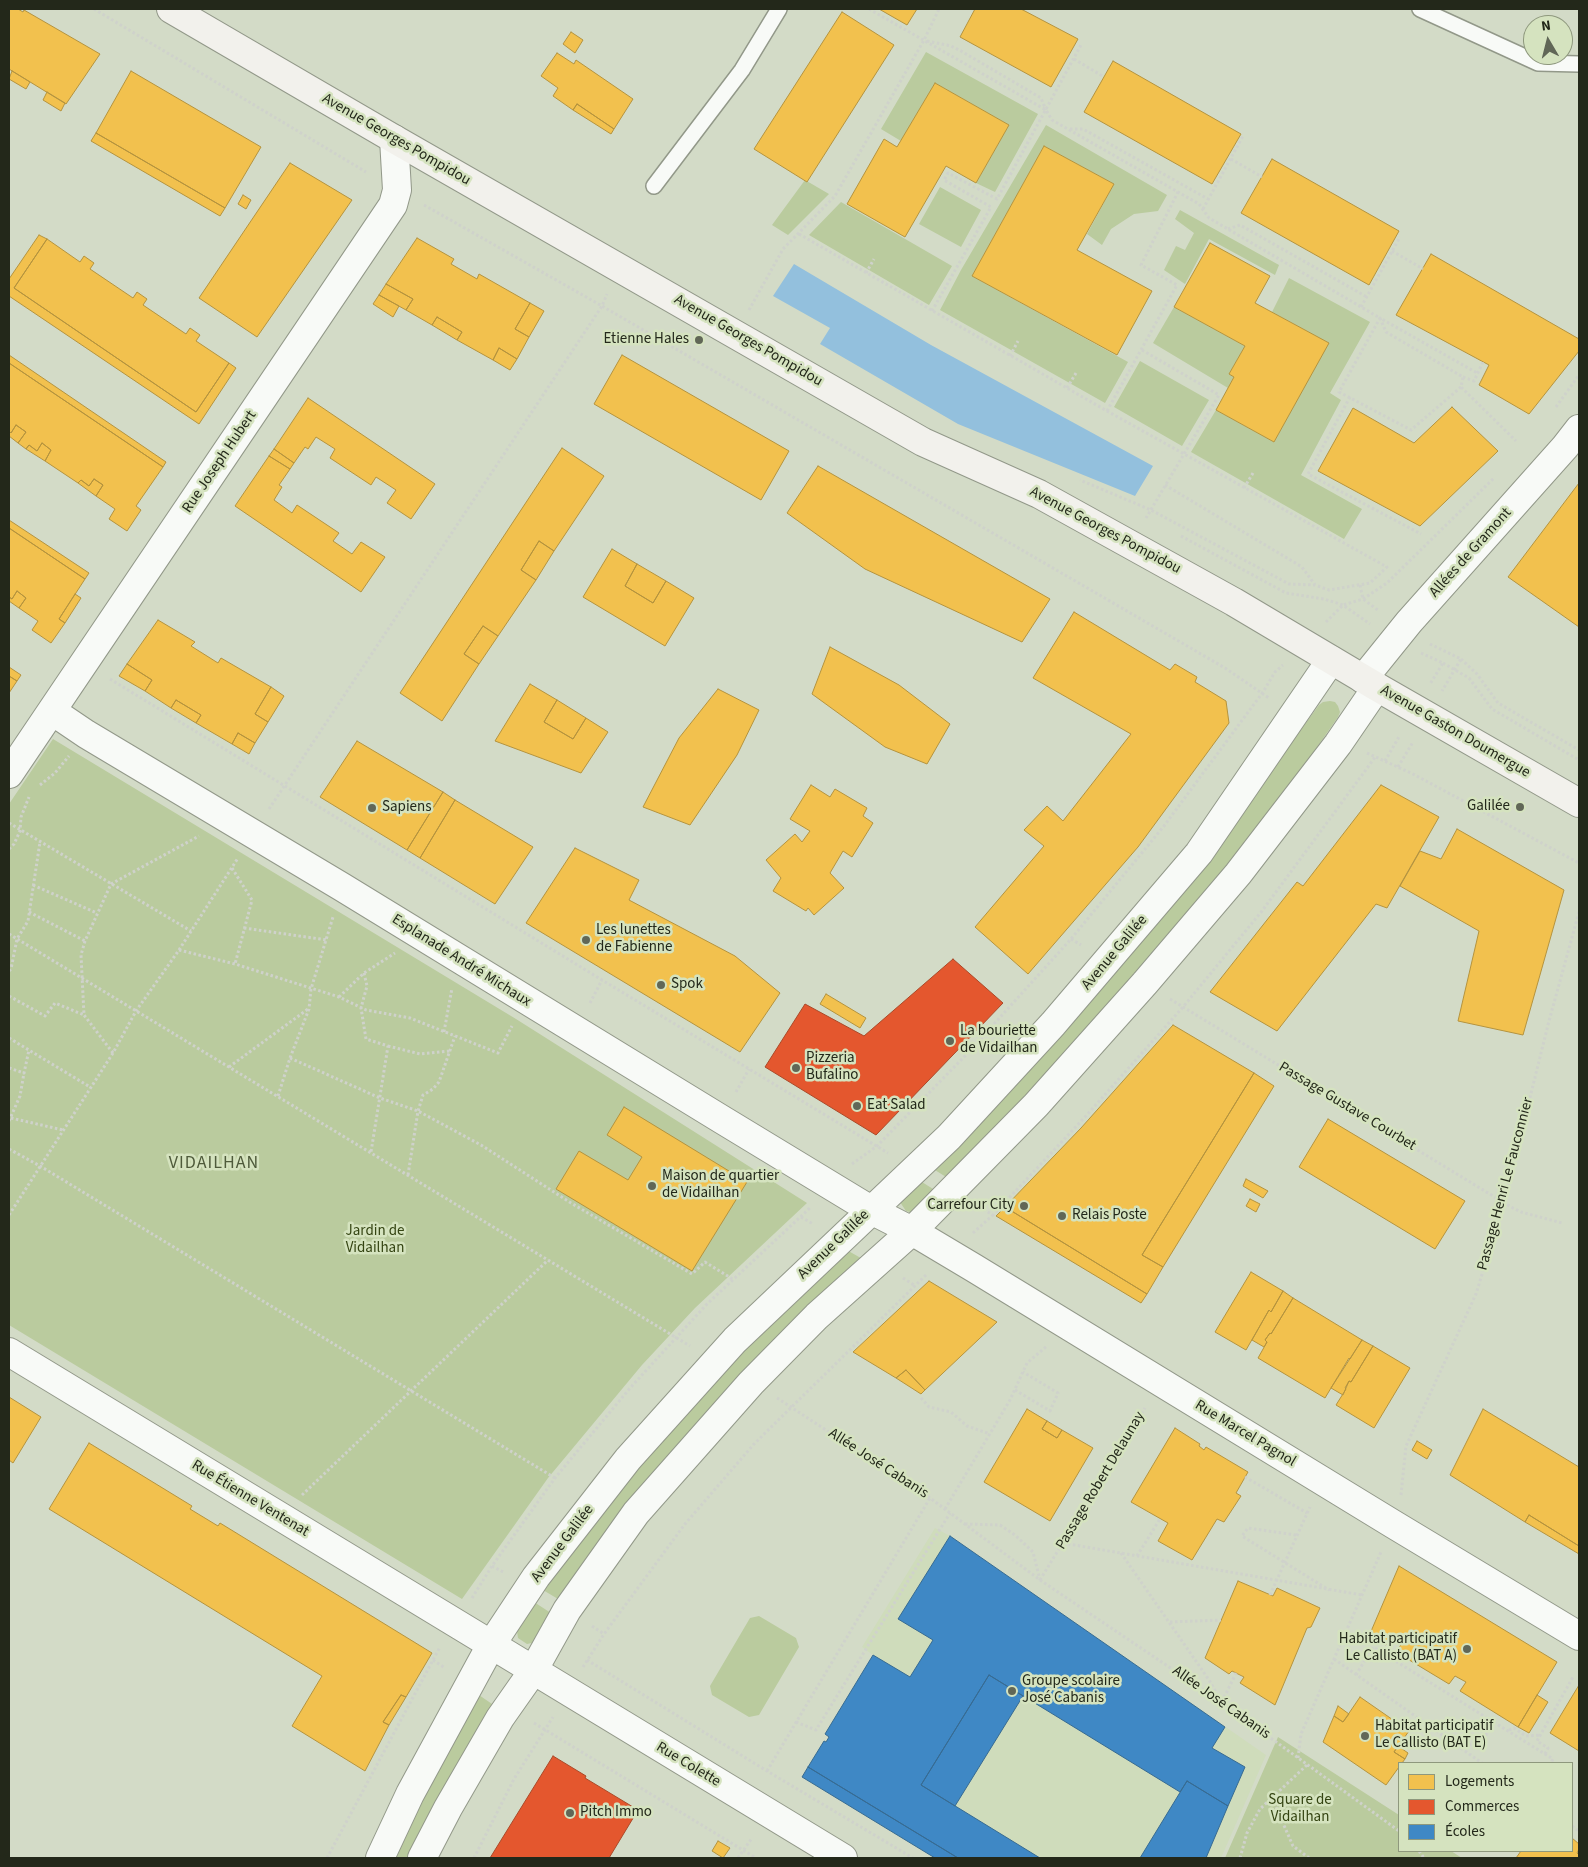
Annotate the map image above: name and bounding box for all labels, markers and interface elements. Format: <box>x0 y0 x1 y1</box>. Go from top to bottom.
north arrow <box>1523 15 1573 65</box>
text: N <box>1540 16 1552 37</box>
street label: Avenue Georges Pompidou <box>319 90 473 190</box>
street label: Avenue Georges Pompidou <box>671 291 825 391</box>
place label: Etienne Hales <box>604 331 689 349</box>
marker: Etienne Hales <box>693 334 705 346</box>
street label: Rue Joseph Hubert <box>179 407 261 517</box>
street label: Avenue Georges Pompidou <box>1026 483 1184 579</box>
street label: Allées de Gramont <box>1426 505 1516 601</box>
street label: Avenue Gaston Doumergue <box>1377 682 1533 782</box>
place label: Galilée <box>1467 798 1510 816</box>
place label: Sapiens <box>382 799 432 817</box>
marker: Galilée <box>1514 801 1526 813</box>
marker: Sapiens <box>366 802 378 814</box>
street label: Esplanade André Michaux <box>388 911 534 1011</box>
street label: Avenue Galilée <box>1078 912 1152 994</box>
place label: Les lunettes de Fabienne <box>596 922 673 957</box>
marker: Les lunettes de Fabienne <box>580 934 592 946</box>
place label: Spok <box>671 976 703 994</box>
marker: Spok <box>655 979 667 991</box>
place label: La bouriette de Vidailhan <box>960 1023 1038 1058</box>
marker: La bouriette de Vidailhan <box>944 1035 956 1047</box>
place label: Pizzeria Bufalino <box>806 1050 858 1085</box>
street label: Passage Gustave Courbet <box>1275 1059 1419 1155</box>
marker: Pizzeria Bufalino <box>790 1062 802 1074</box>
street label: Passage Henri Le Fauconnier <box>1474 1096 1538 1272</box>
place label: Eat Salad <box>867 1097 926 1115</box>
marker: Eat Salad <box>851 1100 863 1112</box>
district label: VIDAILHAN <box>168 1153 260 1175</box>
place label: Maison de quartier de Vidailhan <box>662 1168 779 1203</box>
marker: Maison de quartier de Vidailhan <box>646 1180 658 1192</box>
place label: Carrefour City <box>927 1197 1014 1215</box>
marker: Carrefour City <box>1018 1200 1030 1212</box>
street label: Avenue Galilée <box>795 1206 873 1284</box>
place label: Relais Poste <box>1072 1207 1147 1225</box>
marker: Relais Poste <box>1056 1210 1068 1222</box>
park label: Jardin de Vidailhan <box>346 1223 404 1258</box>
street label: Rue Marcel Pagnol <box>1191 1397 1299 1471</box>
street label: Passage Robert Delaunay <box>1053 1409 1149 1553</box>
street label: Allée José Cabanis <box>825 1425 931 1503</box>
street label: Rue Étienne Ventenat <box>188 1457 312 1541</box>
street label: Avenue Galilée <box>528 1502 598 1586</box>
place label: Habitat participatif Le Callisto (BAT A) <box>1339 1631 1457 1666</box>
marker: Habitat participatif Le Callisto (BAT A) <box>1461 1643 1473 1655</box>
street label: Allée José Cabanis <box>1168 1662 1274 1744</box>
place label: Groupe scolaire José Cabanis <box>1022 1673 1120 1708</box>
marker: Groupe scolaire José Cabanis <box>1006 1685 1018 1697</box>
place label: Habitat participatif Le Callisto (BAT E) <box>1375 1718 1493 1753</box>
marker: Habitat participatif Le Callisto (BAT E) <box>1359 1730 1371 1742</box>
street label: Rue Colette <box>652 1739 724 1791</box>
legend <box>1398 1762 1573 1852</box>
text: Logements <box>1445 1771 1514 1792</box>
park label: Square de Vidailhan <box>1268 1792 1332 1827</box>
text: Commerces <box>1445 1796 1519 1817</box>
place label: Pitch Immo <box>580 1804 652 1822</box>
marker: Pitch Immo <box>564 1807 576 1819</box>
text: Écoles <box>1445 1821 1485 1842</box>

